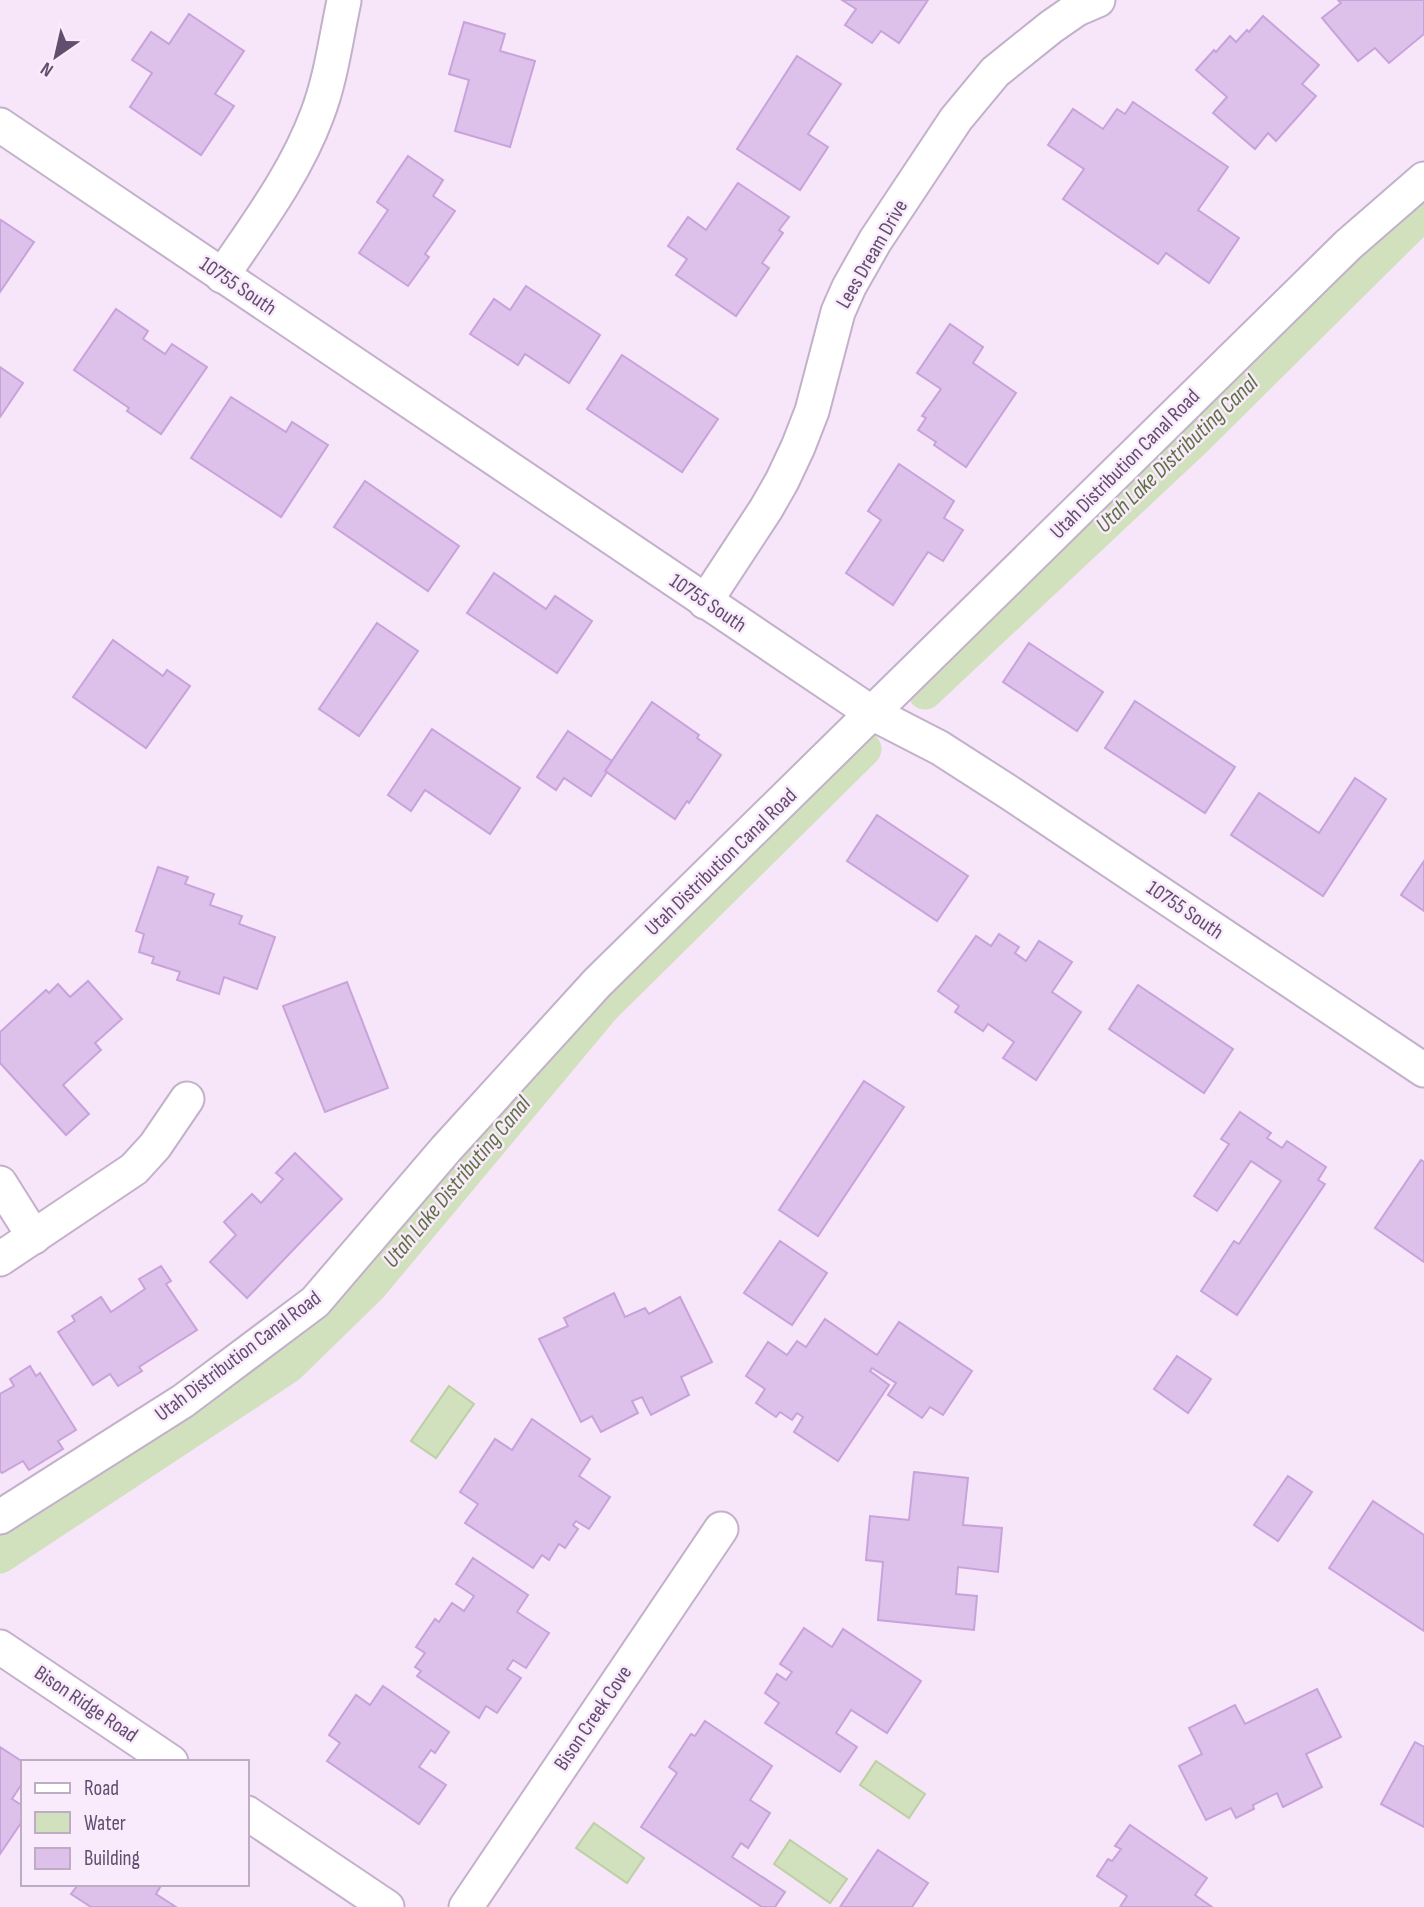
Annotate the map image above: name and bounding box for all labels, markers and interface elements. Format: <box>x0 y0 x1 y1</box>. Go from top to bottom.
north arrow <box>21 21 91 91</box>
text: N <box>37 56 58 81</box>
street label: Lees Dream Drive <box>831 195 913 313</box>
street label: 10755 South <box>195 251 281 321</box>
water label: Utah Lake Distributing Canal <box>1090 369 1265 539</box>
street label: Utah Distribution Canal Road <box>1045 384 1205 544</box>
street label: 10755 South <box>665 568 751 638</box>
street label: Utah Distribution Canal Road <box>640 783 802 941</box>
street label: 10755 South <box>1142 875 1228 945</box>
water label: Utah Lake Distributing Canal <box>377 1090 537 1273</box>
street label: Utah Distribution Canal Road <box>150 1285 326 1427</box>
street label: Bison Ridge Road <box>30 1660 142 1748</box>
street label: Bison Creek Cove <box>549 1661 637 1775</box>
legend <box>21 1760 248 1886</box>
text: Road <box>84 1776 119 1801</box>
text: Water <box>84 1811 126 1836</box>
text: Building <box>84 1846 140 1871</box>

